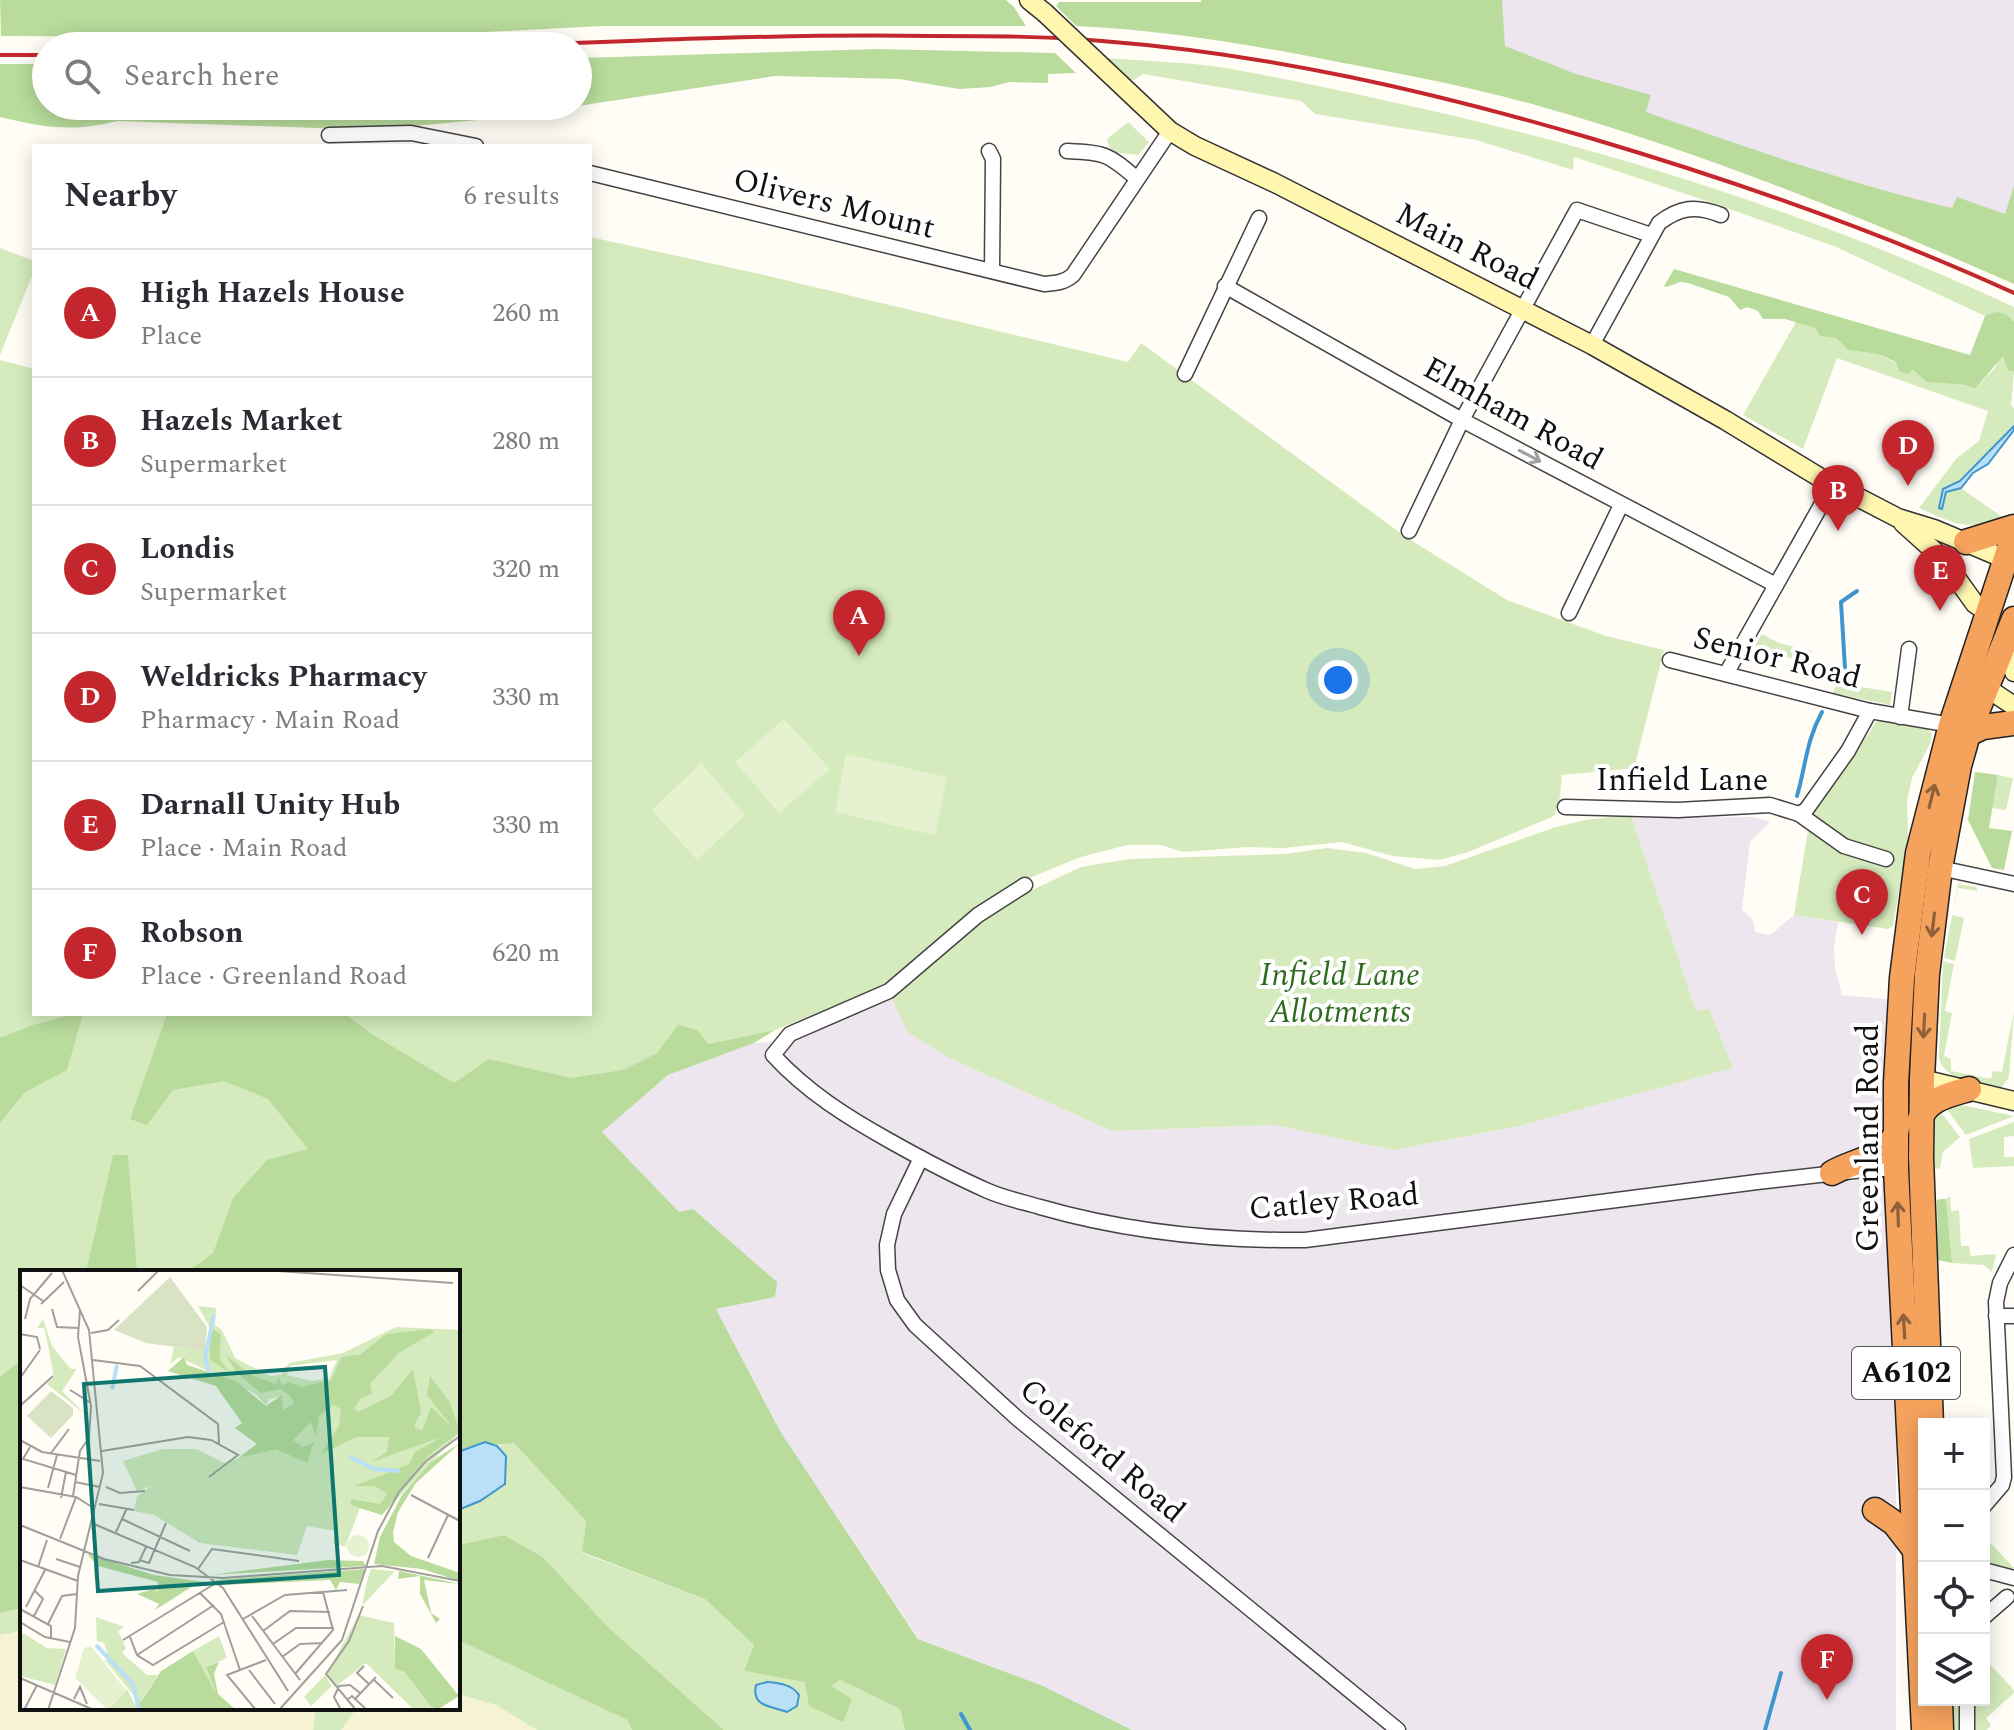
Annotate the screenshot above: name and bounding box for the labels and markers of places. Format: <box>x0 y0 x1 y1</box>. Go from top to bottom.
pin: D <box>1882 420 1934 486</box>
pin: B <box>1812 465 1864 531</box>
pin: E <box>1914 545 1966 611</box>
pin: A <box>833 590 885 656</box>
pin: C <box>1836 869 1888 935</box>
pin: F <box>1801 1634 1853 1700</box>

